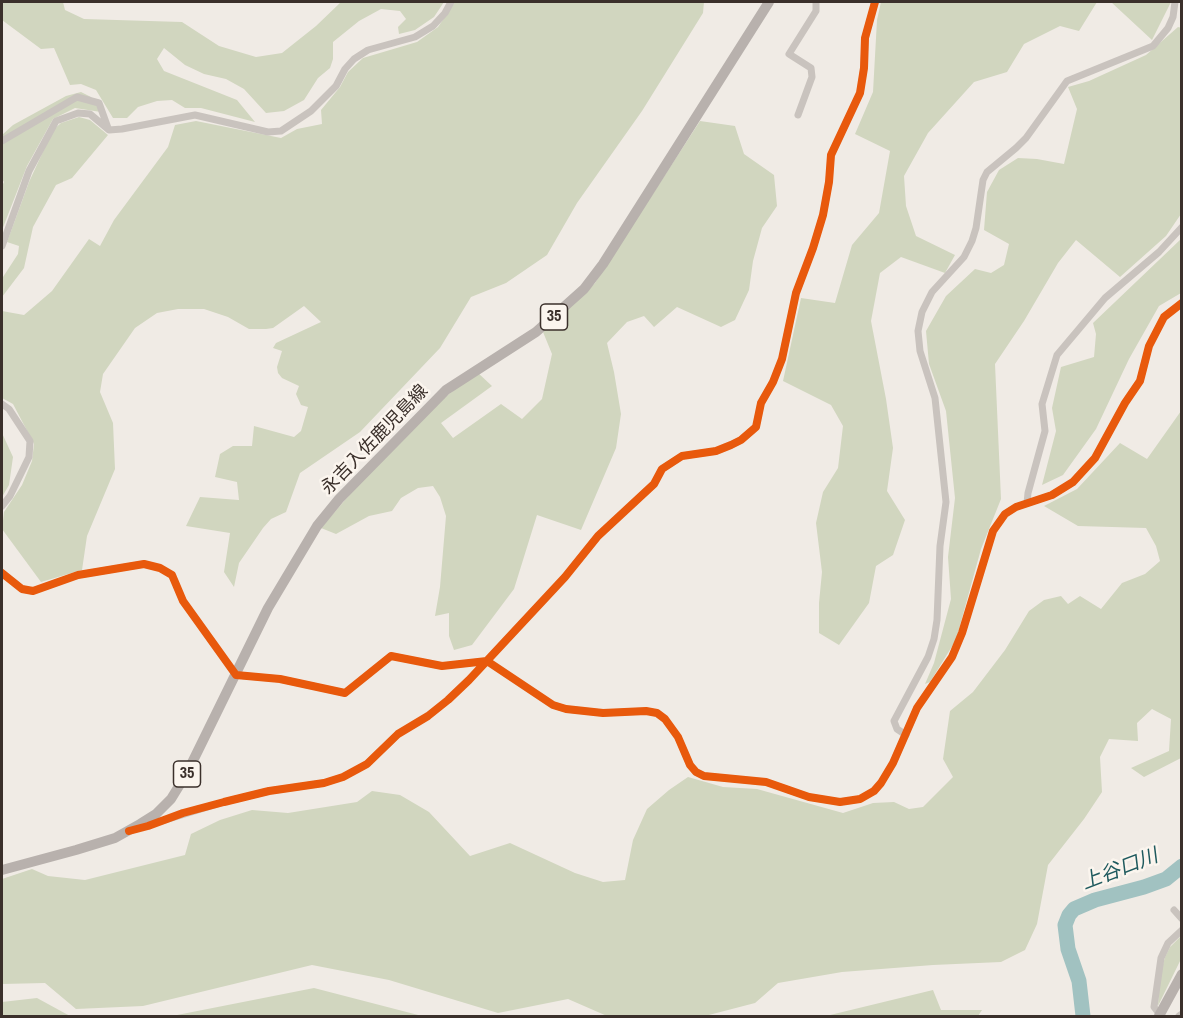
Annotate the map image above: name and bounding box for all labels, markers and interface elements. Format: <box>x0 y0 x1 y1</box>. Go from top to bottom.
road number: 35 <box>540 304 568 330</box>
street label: 永吉入佐鹿児島線 <box>317 381 433 499</box>
road number: 35 <box>174 761 201 787</box>
water label: 上谷口川 <box>1078 844 1162 896</box>

